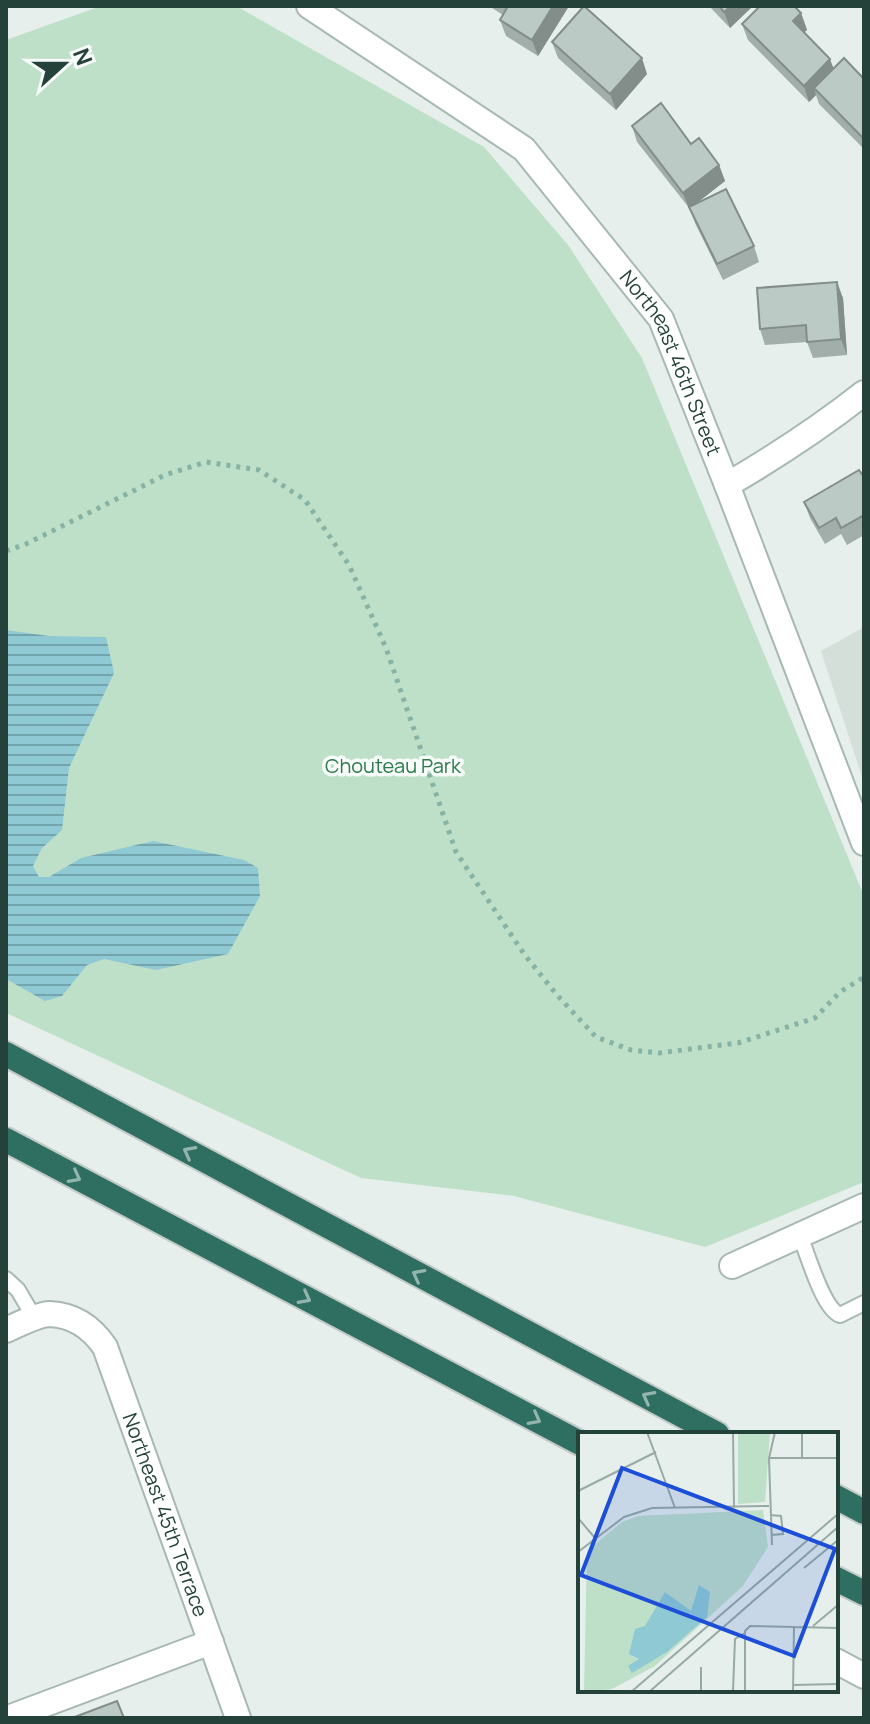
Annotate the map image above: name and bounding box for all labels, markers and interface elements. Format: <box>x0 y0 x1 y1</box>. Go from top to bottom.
north arrow <box>24 24 104 104</box>
text: N <box>66 44 100 70</box>
street label: Northeast 46th Street <box>614 264 728 459</box>
park label: Chouteau Park <box>325 752 462 779</box>
one-way arrow <box>183 1147 197 1162</box>
one-way arrow <box>67 1167 81 1182</box>
one-way arrow <box>412 1270 426 1285</box>
one-way arrow <box>296 1289 311 1304</box>
one-way arrow <box>641 1392 656 1407</box>
street label: Northeast 45th Terrace <box>117 1409 215 1620</box>
one-way arrow <box>526 1410 541 1425</box>
inset map <box>578 1432 838 1692</box>

